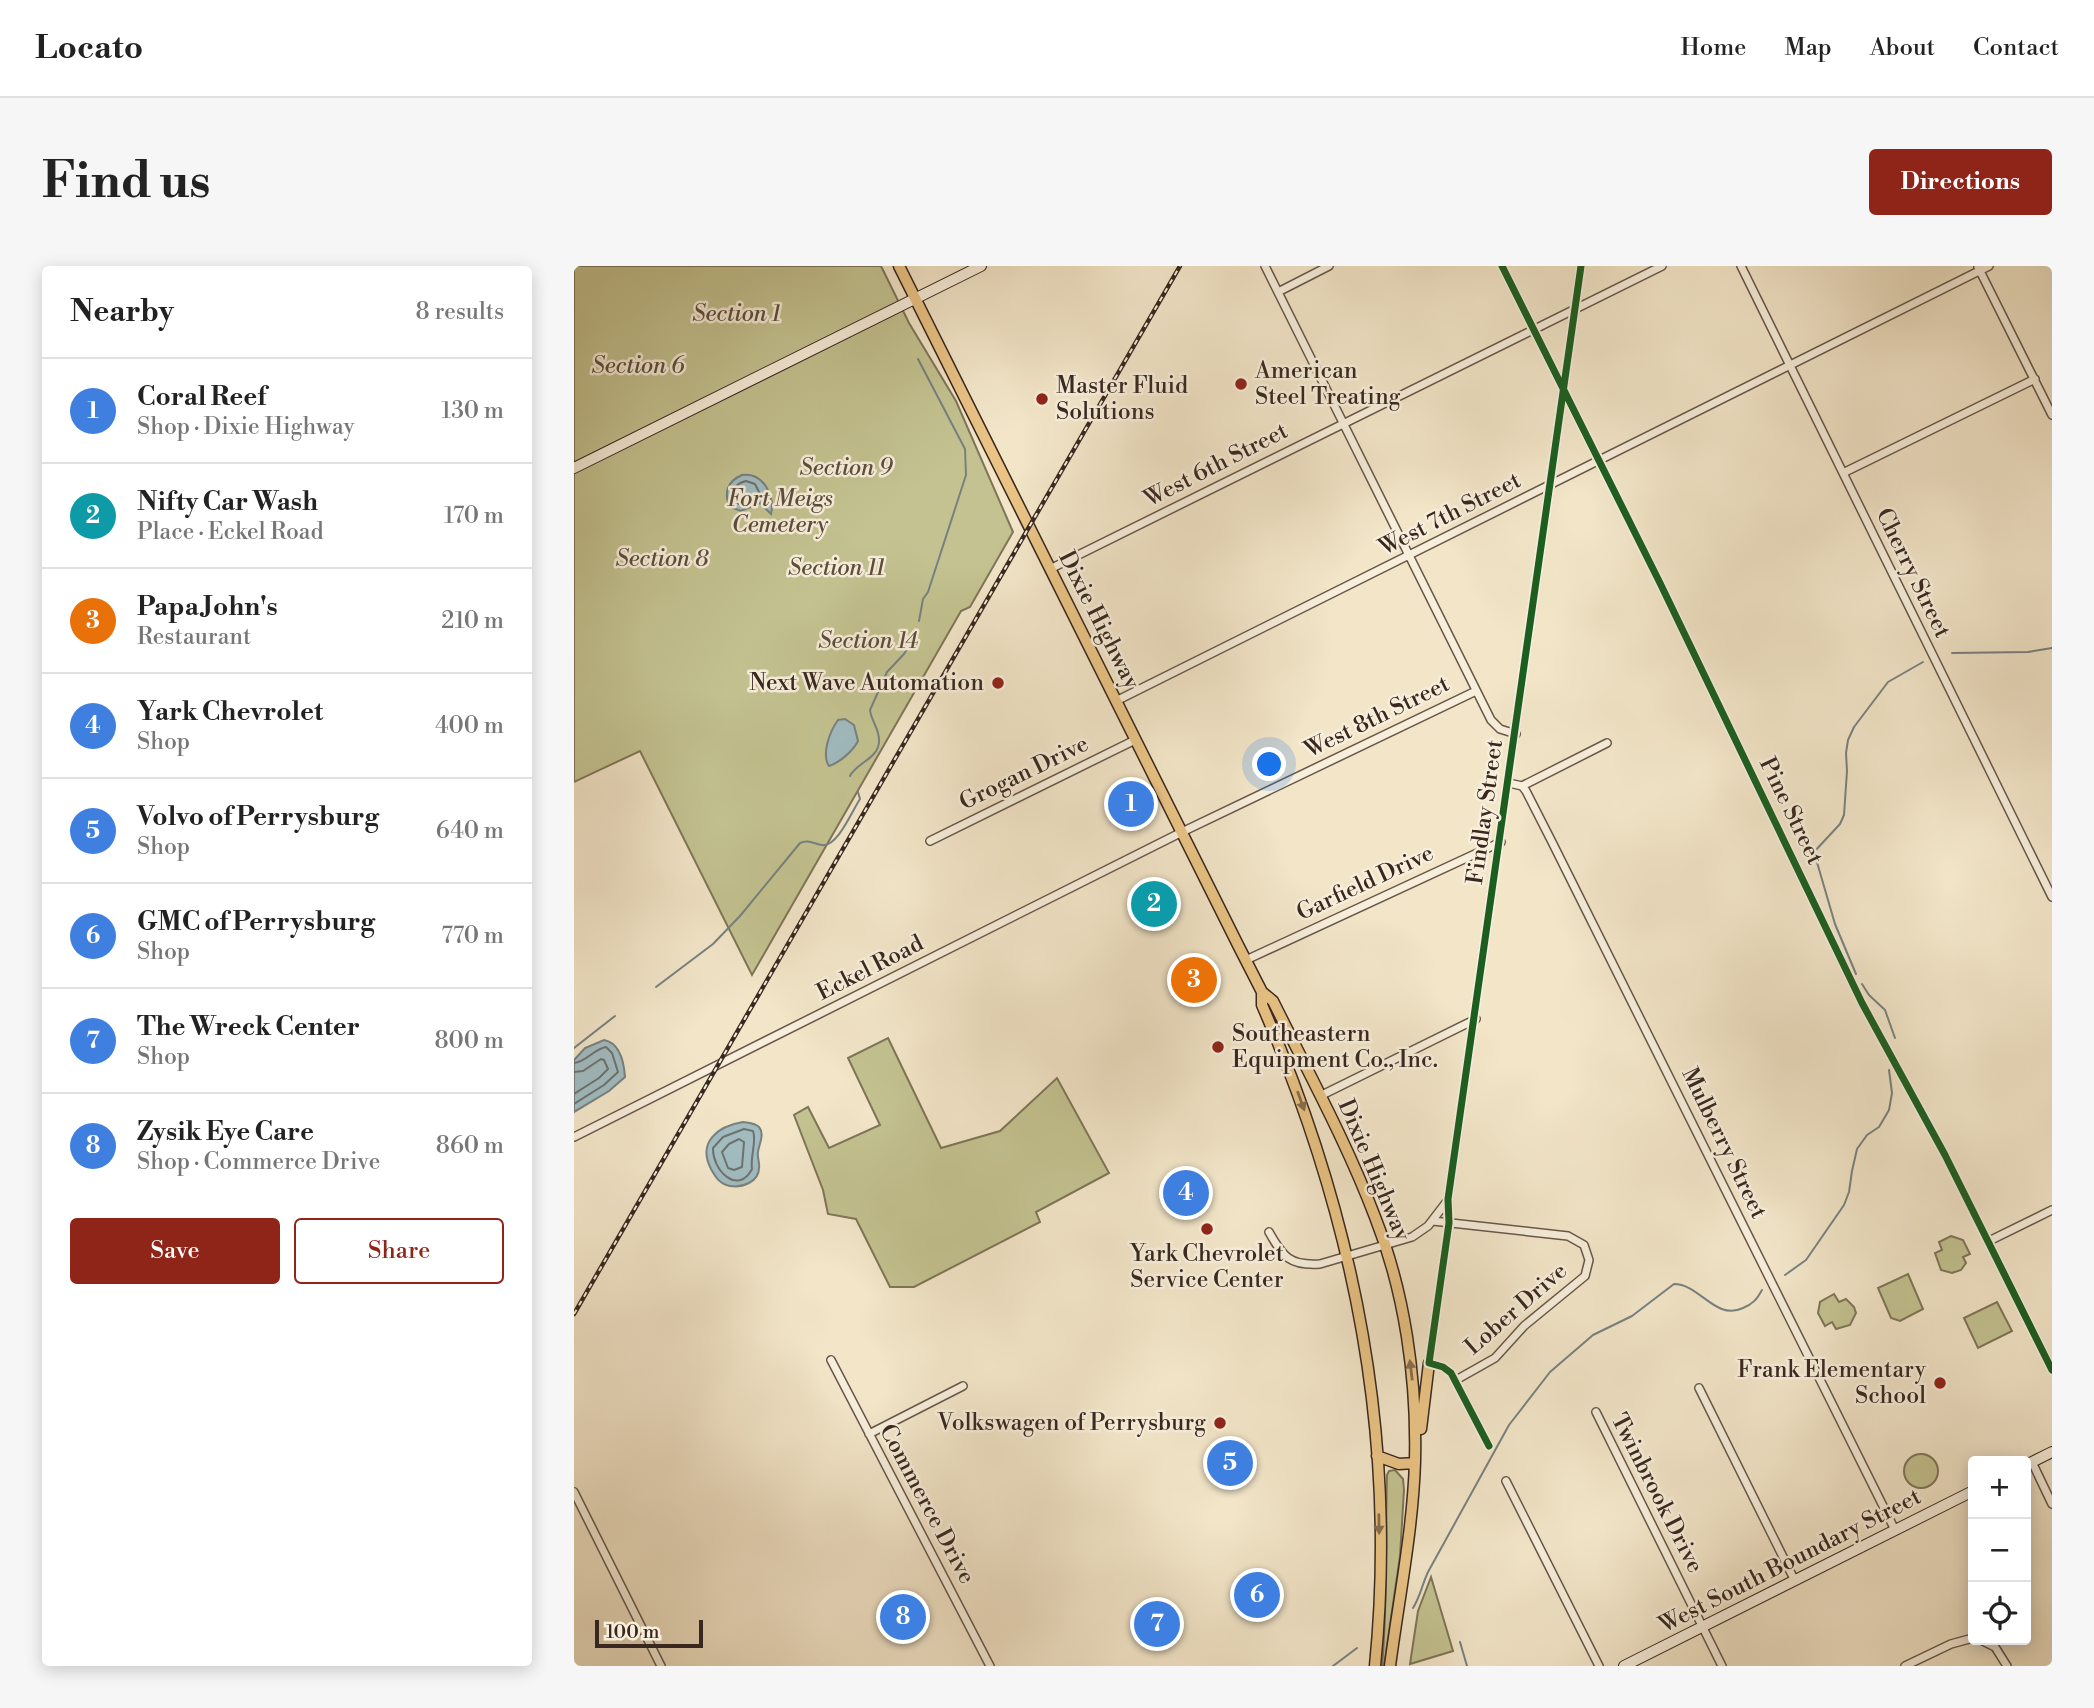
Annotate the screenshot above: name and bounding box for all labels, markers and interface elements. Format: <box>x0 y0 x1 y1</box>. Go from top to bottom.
text: Locato <box>35 28 143 69</box>
text: Home <box>1681 33 1746 63</box>
text: Map <box>1784 33 1832 63</box>
text: About <box>1870 33 1935 63</box>
text: Contact <box>1973 33 2059 63</box>
button: Directions <box>1869 149 2052 215</box>
text: Find us <box>42 152 211 213</box>
text: Nearby <box>70 293 174 331</box>
text: 8 results <box>416 298 504 326</box>
park label: Section 1 <box>692 300 780 328</box>
park label: Section 6 <box>592 352 685 380</box>
place label: American Steel Treating <box>1254 357 1401 411</box>
place label: Master Fluid Solutions <box>1056 372 1188 426</box>
marker: American Steel Treating <box>1233 376 1249 392</box>
text: Coral Reef <box>137 381 266 413</box>
marker: Master Fluid Solutions <box>1034 391 1050 407</box>
text: 1 <box>87 397 99 425</box>
text: 130 m <box>441 397 504 425</box>
text: Shop · Dixie Highway <box>137 413 355 441</box>
street label: West 6th Street <box>1139 417 1292 514</box>
park label: Section 9 <box>800 454 894 482</box>
street label: West 7th Street <box>1374 466 1525 562</box>
park label: Fort Meigs Cemetery <box>727 485 833 539</box>
text: Nifty Car Wash <box>137 486 318 518</box>
text: 2 <box>86 502 100 530</box>
text: 170 m <box>444 502 504 530</box>
street label: Cherry Street <box>1870 504 1956 642</box>
text: Place · Eckel Road <box>137 518 324 546</box>
park label: Section 8 <box>615 545 710 573</box>
street label: Dixie Highway <box>1052 546 1146 694</box>
park label: Section 11 <box>788 554 885 582</box>
text: Papa John's <box>137 591 278 623</box>
text: 3 <box>86 607 100 635</box>
text: 210 m <box>441 607 504 635</box>
text: Restaurant <box>137 623 251 651</box>
park label: Section 14 <box>818 627 918 655</box>
place label: Next Wave Automation <box>749 669 984 697</box>
street label: West 8th Street <box>1299 670 1454 765</box>
marker: Next Wave Automation <box>990 675 1006 691</box>
text: Yark Chevrolet <box>137 696 323 728</box>
text: 4 <box>85 712 101 740</box>
text: 400 m <box>435 712 504 740</box>
text: Shop <box>137 728 190 756</box>
street label: Grogan Drive <box>955 730 1093 816</box>
street label: Findlay Street <box>1461 738 1509 886</box>
your location <box>1252 747 1286 781</box>
street label: Pine Street <box>1753 753 1829 869</box>
pin: 1 <box>1108 778 1154 830</box>
text: Volvo of Perrysburg <box>137 801 379 833</box>
text: 5 <box>86 817 100 845</box>
text: 640 m <box>436 817 504 845</box>
text: Shop <box>137 833 190 861</box>
street label: Garfield Drive <box>1292 839 1438 927</box>
pin: 2 <box>1131 878 1177 930</box>
text: GMC of Perrysburg <box>137 906 375 938</box>
text: 6 <box>86 922 100 950</box>
text: 770 m <box>441 922 504 950</box>
street label: Eckel Road <box>812 929 928 1007</box>
text: Shop <box>137 938 190 966</box>
pin: 3 <box>1171 954 1217 1006</box>
text: The Wreck Center <box>137 1011 360 1043</box>
place label: Southeastern Equipment Co., Inc. <box>1232 1020 1438 1074</box>
text: 7 <box>86 1027 100 1055</box>
text: 800 m <box>435 1027 504 1055</box>
marker: Southeastern Equipment Co., Inc. <box>1210 1039 1226 1055</box>
text: Shop <box>137 1043 190 1071</box>
street label: Mulberry Street <box>1675 1063 1773 1223</box>
one-way arrow <box>1296 1091 1307 1112</box>
street label: Dixie Highway <box>1332 1095 1417 1246</box>
text: Zysik Eye Care <box>137 1116 314 1148</box>
text: 8 <box>86 1132 100 1160</box>
text: 860 m <box>436 1132 504 1160</box>
text: Shop · Commerce Drive <box>137 1148 380 1176</box>
pin: 4 <box>1163 1167 1209 1219</box>
button: Save <box>70 1218 280 1284</box>
button: Share <box>294 1218 504 1284</box>
marker: Yark Chevrolet Service Center <box>1199 1221 1215 1237</box>
place label: Yark Chevrolet Service Center <box>1129 1240 1284 1294</box>
street label: Lober Drive <box>1459 1257 1573 1361</box>
place label: Frank Elementary School <box>1737 1356 1927 1410</box>
one-way arrow <box>1405 1359 1416 1381</box>
marker: Frank Elementary School <box>1932 1375 1948 1391</box>
place label: Volkswagen of Perrysburg <box>936 1409 1206 1437</box>
street label: Twinbrook Drive <box>1605 1409 1709 1577</box>
marker: Volkswagen of Perrysburg <box>1212 1415 1228 1431</box>
street label: Commerce Drive <box>873 1419 981 1589</box>
pin: 5 <box>1207 1437 1253 1489</box>
map controls <box>1968 1456 2031 1645</box>
button: + <box>1968 1456 2031 1519</box>
street label: West South Boundary Street <box>1654 1483 1926 1640</box>
one-way arrow <box>1374 1513 1385 1535</box>
button: − <box>1968 1519 2031 1582</box>
pin: 6 <box>1234 1569 1280 1621</box>
button: locate <box>1968 1582 2031 1645</box>
pin: 8 <box>880 1591 926 1643</box>
pin: 7 <box>1134 1598 1180 1650</box>
scale bar <box>595 1617 704 1649</box>
text: 100 m <box>606 1620 659 1644</box>

